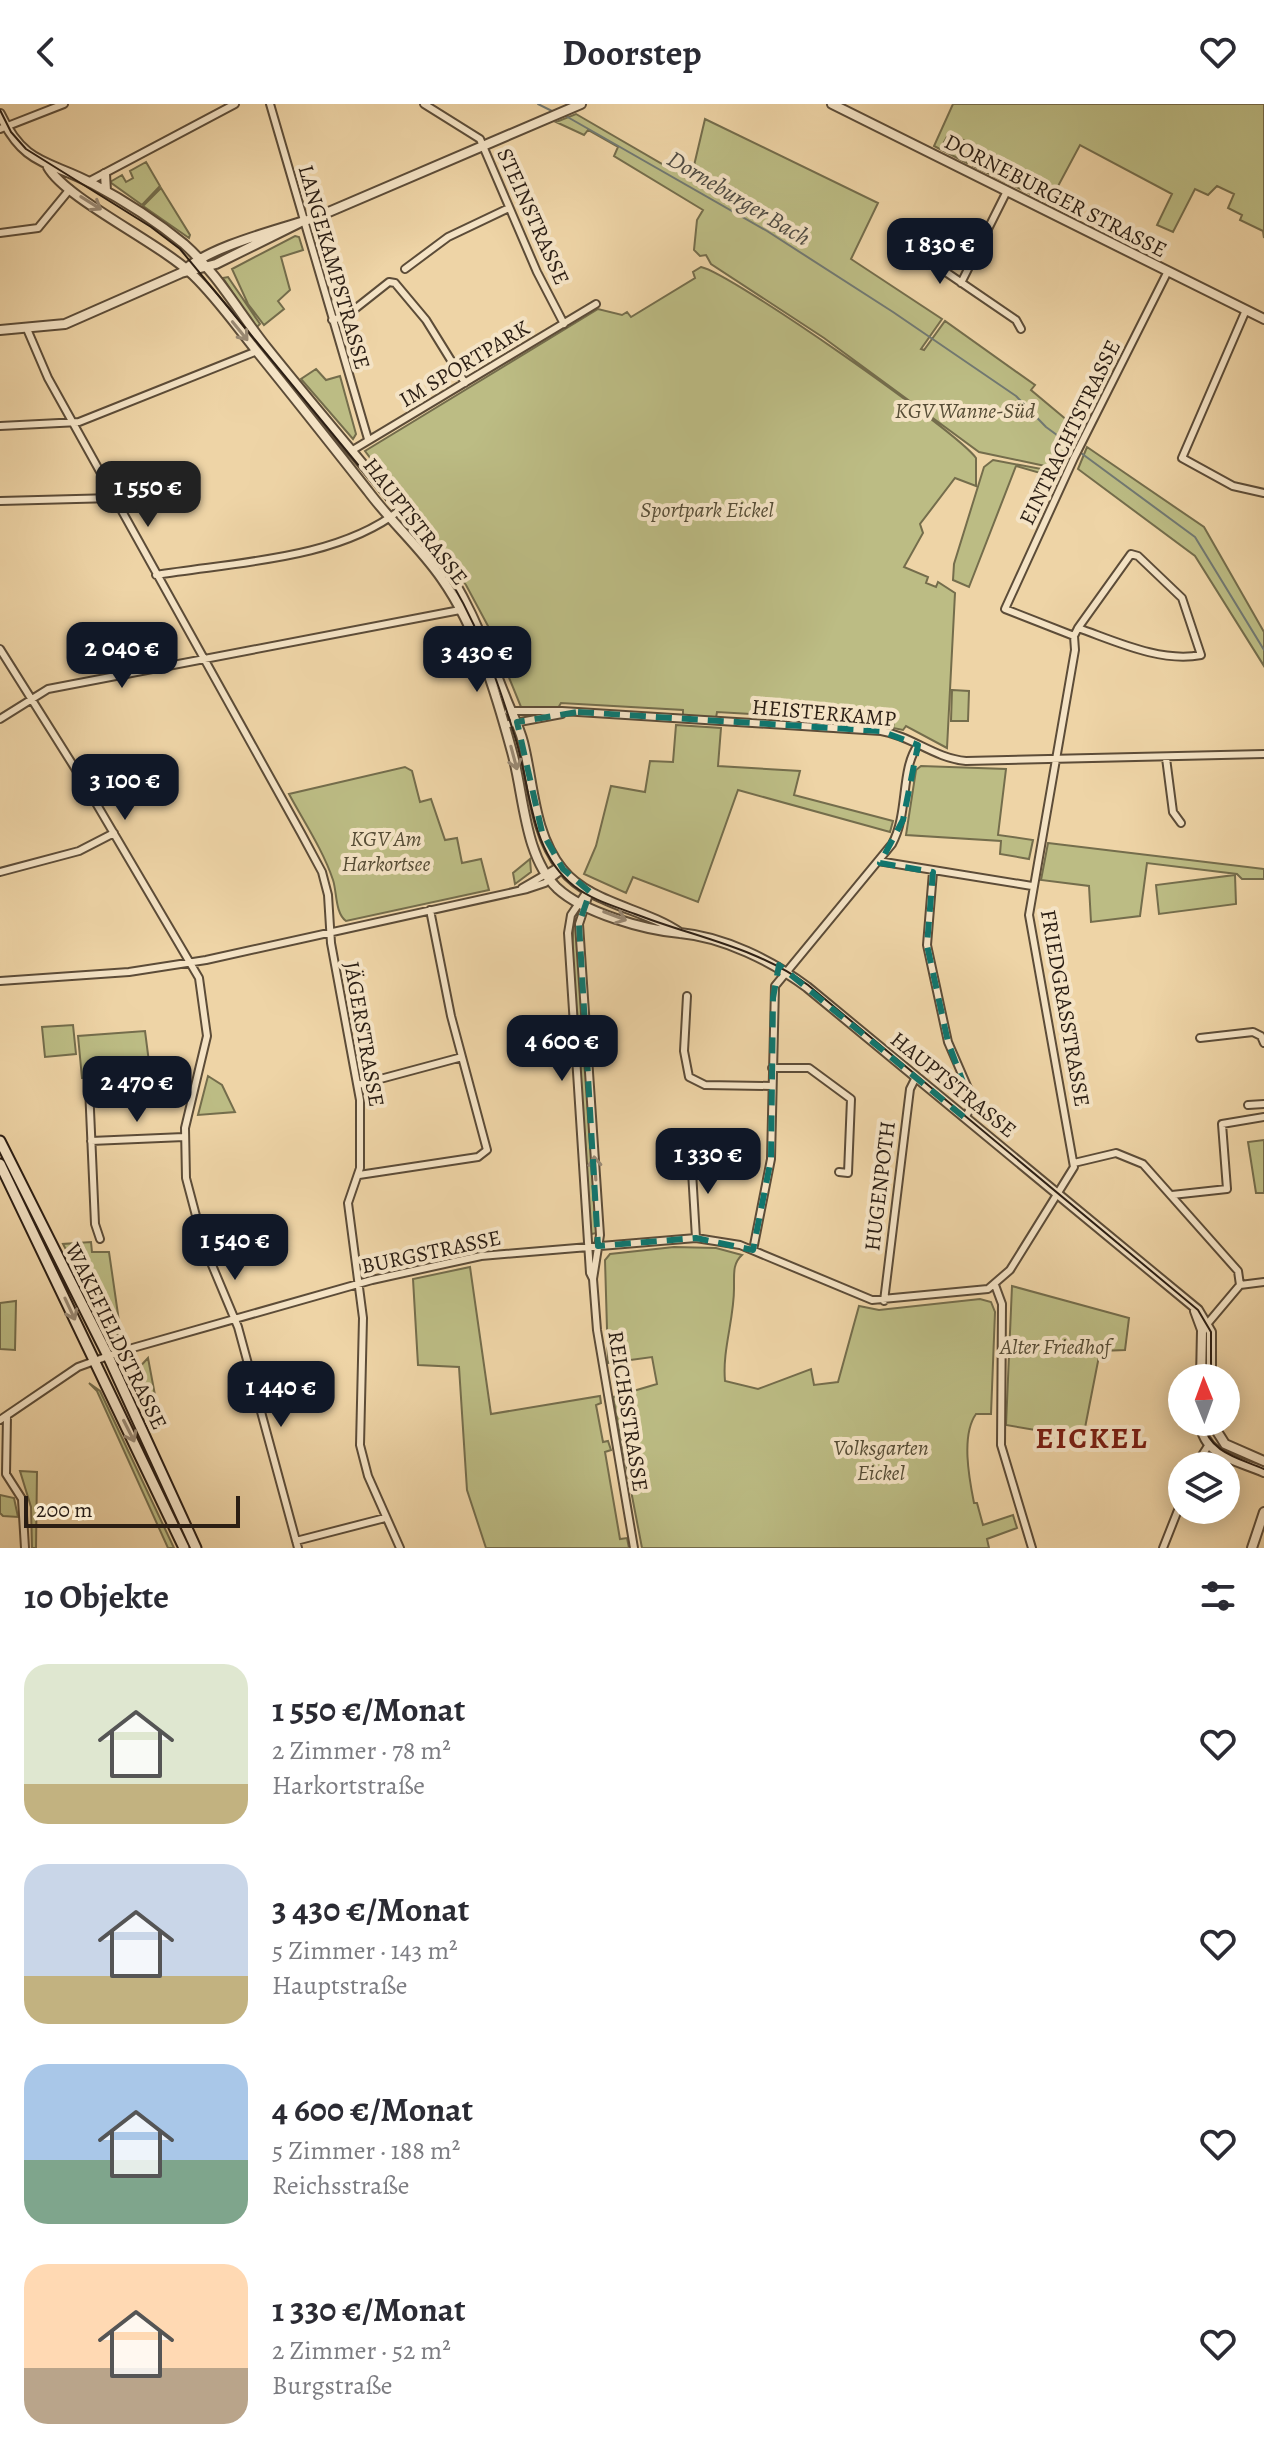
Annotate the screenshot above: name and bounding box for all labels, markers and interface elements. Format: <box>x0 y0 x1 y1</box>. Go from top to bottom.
text: Doorstep <box>562 28 702 77</box>
icon: back <box>24 30 68 74</box>
icon: heart <box>1196 30 1240 74</box>
street label: DORNEBURGER STRASSE <box>939 127 1172 265</box>
street label: STEINSTRASSE <box>490 143 577 290</box>
water label: Dorneburger Bach <box>661 143 817 253</box>
street label: LANGEKAMPSTRASSE <box>290 162 378 373</box>
one-way arrow <box>79 196 102 212</box>
pin: 1 830 € <box>866 218 1014 286</box>
text: 1 830 € <box>905 226 975 261</box>
street label: IM SPORTPARK <box>394 313 535 415</box>
one-way arrow <box>231 320 249 340</box>
street label: EINTRACHTSTRASSE <box>1012 335 1128 530</box>
park label: KGV Wanne-Süd <box>895 396 1035 426</box>
street label: HAUPTSTRASSE <box>356 452 475 592</box>
pin: 1 550 € <box>74 461 222 529</box>
text: 1 550 € <box>114 469 182 504</box>
park label: Sportpark Eickel <box>640 495 774 525</box>
pin: 2 040 € <box>48 622 196 690</box>
pin: 3 430 € <box>403 626 551 694</box>
text: 2 040 € <box>85 630 159 665</box>
text: 3 430 € <box>441 634 513 669</box>
street label: HEISTERKAMP <box>751 692 897 734</box>
one-way arrow <box>507 745 522 771</box>
pin: 3 100 € <box>51 754 199 822</box>
text: 3 100 € <box>90 762 160 797</box>
park label: KGV Am Harkortsee <box>342 824 430 879</box>
street label: FRIEDGRASSTRASSE <box>1033 907 1097 1109</box>
one-way arrow <box>602 910 627 924</box>
street label: JÄGERSTRASSE <box>336 959 392 1109</box>
pin: 4 600 € <box>488 1015 636 1083</box>
text: 4 600 € <box>525 1023 599 1058</box>
street label: HAUPTSTRASSE <box>884 1025 1023 1145</box>
pin: 2 470 € <box>63 1056 211 1124</box>
text: 2 470 € <box>101 1064 173 1099</box>
street label: HUGENPOTH <box>857 1119 903 1253</box>
pin: 1 330 € <box>634 1128 782 1196</box>
text: 1 330 € <box>674 1136 742 1171</box>
one-way arrow <box>587 1156 602 1182</box>
pin: 1 540 € <box>161 1214 309 1282</box>
text: 1 540 € <box>200 1222 270 1257</box>
street label: BURGSTRASSE <box>358 1223 504 1281</box>
street label: WAKEFIELDSTRASSE <box>57 1237 174 1435</box>
one-way arrow <box>63 1297 78 1321</box>
street label: REICHSSTRASSE <box>600 1328 656 1494</box>
park label: Alter Friedhof <box>999 1332 1114 1362</box>
pin: 1 440 € <box>207 1361 355 1429</box>
north arrow <box>1168 1364 1240 1436</box>
map controls <box>1168 1364 1240 1524</box>
text: 1 440 € <box>246 1369 316 1404</box>
one-way arrow <box>122 1418 138 1442</box>
district label: EICKEL <box>1036 1418 1148 1458</box>
park label: Volksgarten Eickel <box>833 1433 929 1488</box>
button: layers <box>1168 1452 1240 1524</box>
scale bar <box>24 1492 240 1528</box>
text: 200 m <box>36 1495 93 1525</box>
text: 10 Objekte <box>24 1573 169 1620</box>
icon: filters <box>1196 1574 1240 1618</box>
text: 1 550 €/Monat <box>272 1686 465 1733</box>
icon: home <box>88 1696 184 1792</box>
icon: heart <box>1196 1722 1240 1766</box>
text: 2 Zimmer · 78 m² <box>272 1733 451 1768</box>
text: Harkortstraße <box>272 1768 425 1803</box>
text: 3 430 €/Monat <box>272 1886 469 1933</box>
icon: home <box>88 1896 184 1992</box>
icon: heart <box>1196 1922 1240 1966</box>
text: 5 Zimmer · 143 m² <box>272 1933 458 1968</box>
text: Hauptstraße <box>272 1968 407 2003</box>
text: 4 600 €/Monat <box>272 2086 473 2133</box>
icon: home <box>88 2096 184 2192</box>
icon: heart <box>1196 2122 1240 2166</box>
text: 5 Zimmer · 188 m² <box>272 2133 460 2168</box>
text: Reichsstraße <box>272 2168 409 2203</box>
text: 1 330 €/Monat <box>272 2286 465 2333</box>
icon: home <box>88 2296 184 2392</box>
icon: heart <box>1196 2322 1240 2366</box>
text: 2 Zimmer · 52 m² <box>272 2333 451 2368</box>
text: Burgstraße <box>272 2368 392 2403</box>

